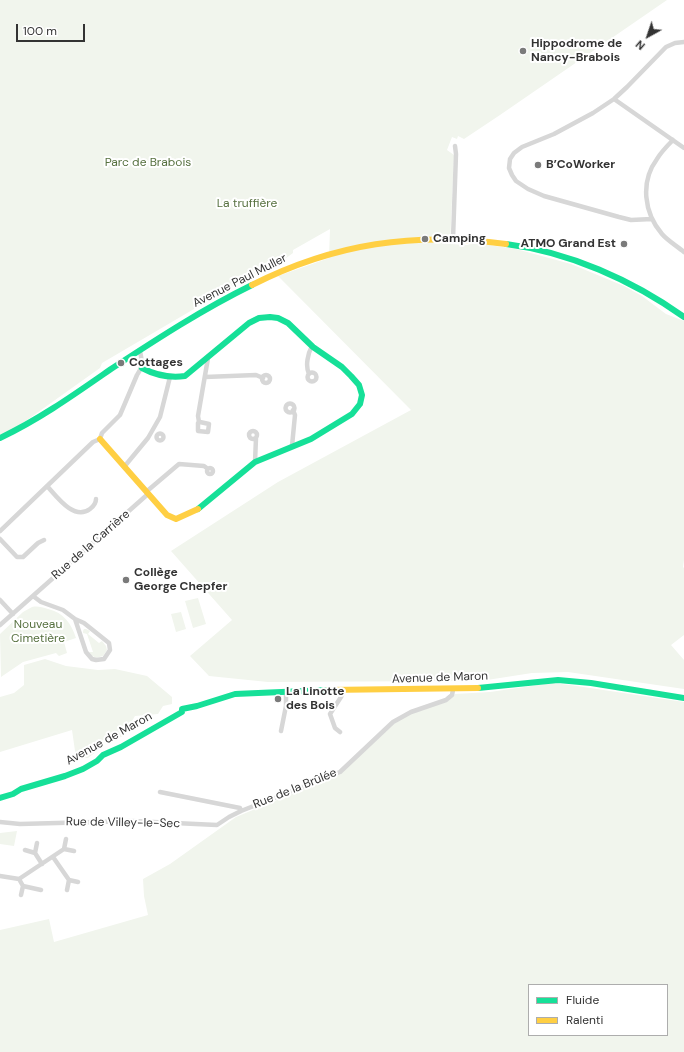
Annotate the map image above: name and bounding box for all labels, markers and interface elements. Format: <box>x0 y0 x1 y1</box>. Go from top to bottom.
scale bar <box>18 16 87 42</box>
north arrow <box>628 16 668 56</box>
text: 100 m <box>23 23 57 39</box>
place label: Hippodrome de Nancy-Brabois <box>531 37 622 65</box>
text: N <box>633 37 648 53</box>
marker: Hippodrome de Nancy-Brabois <box>518 46 528 56</box>
park label: Parc de Brabois <box>105 156 191 170</box>
place label: B’CoWorker <box>546 158 615 172</box>
marker: B’CoWorker <box>533 160 543 170</box>
park label: La truffière <box>217 197 277 211</box>
place label: Camping <box>433 232 486 246</box>
marker: Camping <box>420 234 430 244</box>
place label: ATMO Grand Est <box>521 237 616 251</box>
marker: ATMO Grand Est <box>619 239 629 249</box>
street label: Avenue Paul Muller <box>191 251 289 311</box>
place label: Cottages <box>129 356 183 370</box>
marker: Cottages <box>116 358 126 368</box>
street label: Rue de la Carrière <box>49 507 133 583</box>
place label: Collège George Chepfer <box>134 566 227 594</box>
marker: Collège George Chepfer <box>121 575 131 585</box>
park label: Nouveau Cimetière <box>11 618 65 646</box>
street label: Avenue de Maron <box>392 669 488 687</box>
place label: La Linotte des Bois <box>286 685 344 713</box>
marker: La Linotte des Bois <box>273 694 283 704</box>
street label: Avenue de Maron <box>63 709 155 769</box>
street label: Rue de la Brûlée <box>251 766 339 812</box>
street label: Rue de Villey-le-Sec <box>66 815 180 831</box>
legend <box>528 984 668 1036</box>
text: Fluide <box>566 992 599 1008</box>
text: Ralenti <box>566 1012 603 1028</box>

